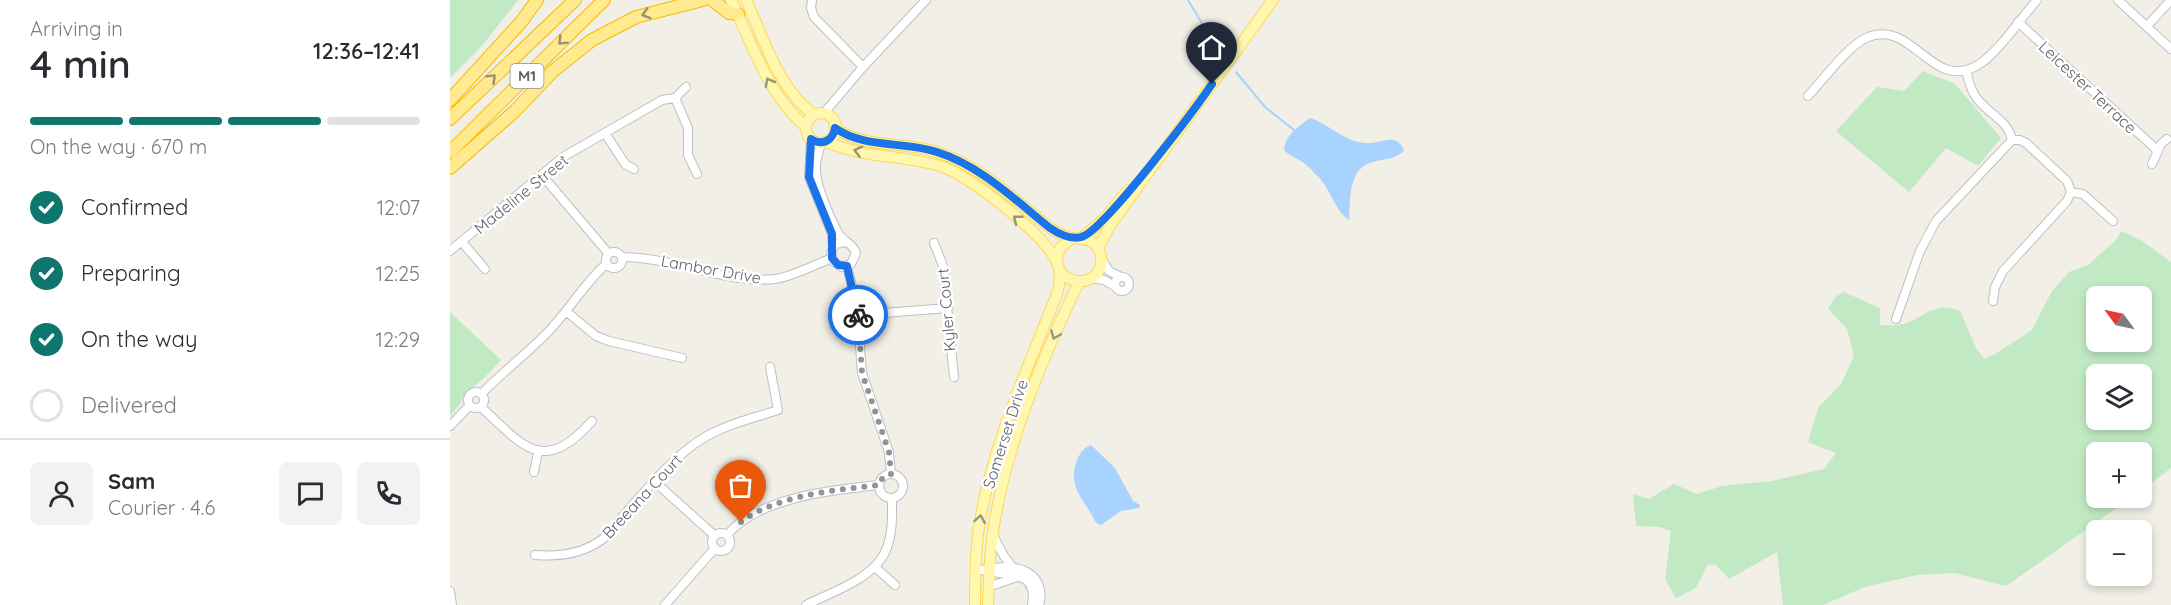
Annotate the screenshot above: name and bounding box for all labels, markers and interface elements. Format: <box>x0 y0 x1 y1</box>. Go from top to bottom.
one-way arrow <box>641 7 652 19</box>
text: Arriving in <box>30 16 123 41</box>
pin <box>1186 22 1237 84</box>
icon: home <box>1195 31 1228 64</box>
one-way arrow <box>558 33 569 44</box>
street label: Leicester Terrace <box>2035 36 2141 138</box>
text: 12:36–12:41 <box>313 37 420 65</box>
text: 4 min <box>30 39 131 88</box>
road number: M1 <box>510 64 544 88</box>
one-way arrow <box>484 75 495 86</box>
one-way arrow <box>765 78 776 88</box>
text: On the way · 670 m <box>30 134 207 159</box>
one-way arrow <box>853 146 863 159</box>
street label: Madeline Street <box>470 150 572 238</box>
icon: check <box>30 191 63 224</box>
text: Confirmed <box>81 193 188 221</box>
text: 12:07 <box>377 195 420 220</box>
one-way arrow <box>1013 215 1024 226</box>
street label: Lambor Drive <box>659 250 763 288</box>
icon: check <box>30 257 63 290</box>
text: Preparing <box>81 259 181 287</box>
text: 12:25 <box>376 261 420 286</box>
street label: Kyler Court <box>932 268 960 352</box>
courier <box>828 285 888 345</box>
north arrow <box>2086 286 2152 352</box>
map controls <box>2086 286 2152 586</box>
icon: bike <box>842 299 875 332</box>
icon: check <box>30 323 63 356</box>
text: On the way <box>81 325 197 353</box>
text: 12:29 <box>376 327 420 352</box>
one-way arrow <box>1050 329 1062 340</box>
button: layers <box>2086 364 2152 430</box>
street label: Somerset Drive <box>978 377 1032 491</box>
text: Delivered <box>81 391 177 419</box>
button: + <box>2086 442 2152 508</box>
street label: Breeana Court <box>598 450 686 542</box>
pin <box>715 460 766 522</box>
button: person <box>30 462 93 525</box>
button: chat <box>279 462 342 525</box>
button: phone <box>357 462 420 525</box>
text: Sam <box>108 467 155 495</box>
icon: bag <box>724 469 757 502</box>
text: Courier · 4.6 <box>108 495 215 520</box>
one-way arrow <box>974 515 986 524</box>
button: − <box>2086 520 2152 586</box>

